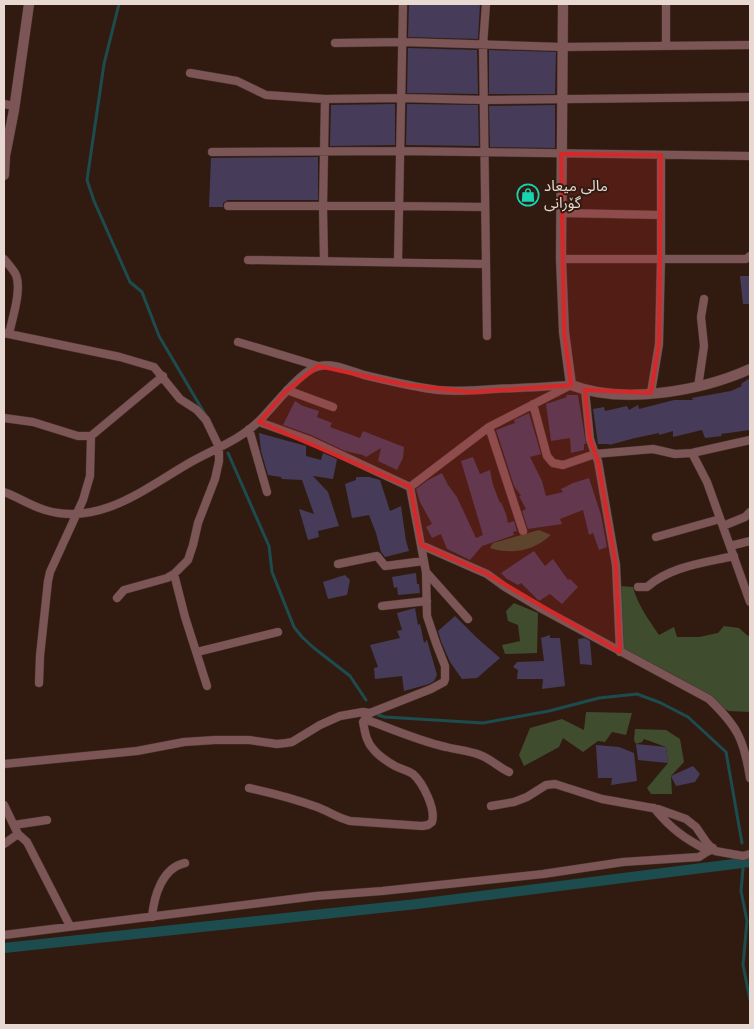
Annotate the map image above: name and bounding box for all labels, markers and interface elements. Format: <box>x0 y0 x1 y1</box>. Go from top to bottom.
place label: مالی میعاد گۆرانی <box>544 176 608 212</box>
shop icon: مالی میعاد گۆرانی <box>516 183 540 207</box>

